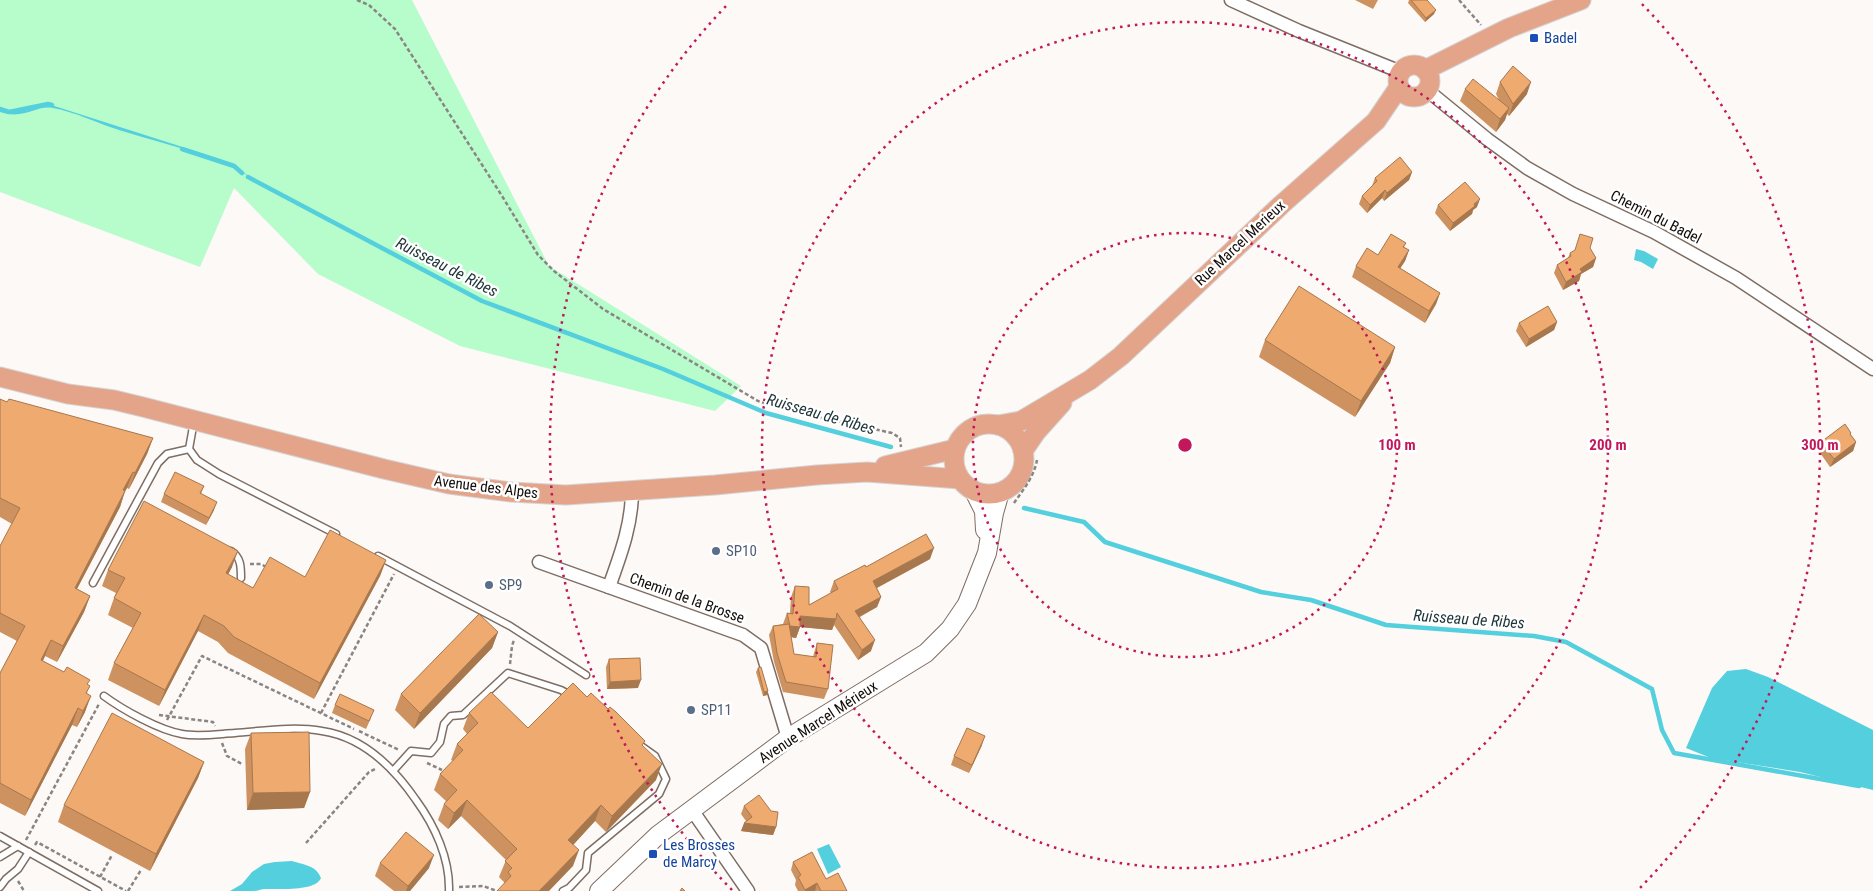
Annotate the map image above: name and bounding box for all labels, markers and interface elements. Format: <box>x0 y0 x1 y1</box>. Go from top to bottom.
place label: Badel <box>1544 29 1577 47</box>
marker: Badel <box>1528 32 1540 44</box>
street label: Chemin du Badel <box>1608 186 1704 248</box>
street label: Rue Marcel Merieux <box>1191 196 1289 289</box>
water label: Ruisseau de Ribes <box>393 233 501 301</box>
water label: Ruisseau de Ribes <box>765 389 877 439</box>
centre of rings <box>1176 436 1194 454</box>
text: 100 m <box>1378 436 1416 454</box>
text: 200 m <box>1589 436 1627 454</box>
text: 300 m <box>1801 436 1839 454</box>
street label: Avenue des Alpes <box>433 472 539 502</box>
place label: SP10 <box>726 542 757 560</box>
marker: SP10 <box>710 545 722 557</box>
street label: Chemin de la Brosse <box>627 569 747 627</box>
place label: SP9 <box>499 576 523 594</box>
marker: SP9 <box>483 579 495 591</box>
water label: Ruisseau de Ribes <box>1413 606 1525 632</box>
street label: Avenue Marcel Mérieux <box>755 677 881 767</box>
place label: SP11 <box>701 701 732 719</box>
marker: SP11 <box>685 704 697 716</box>
place label: Les Brosses de Marcy <box>663 836 735 871</box>
marker: Les Brosses de Marcy <box>647 848 659 860</box>

